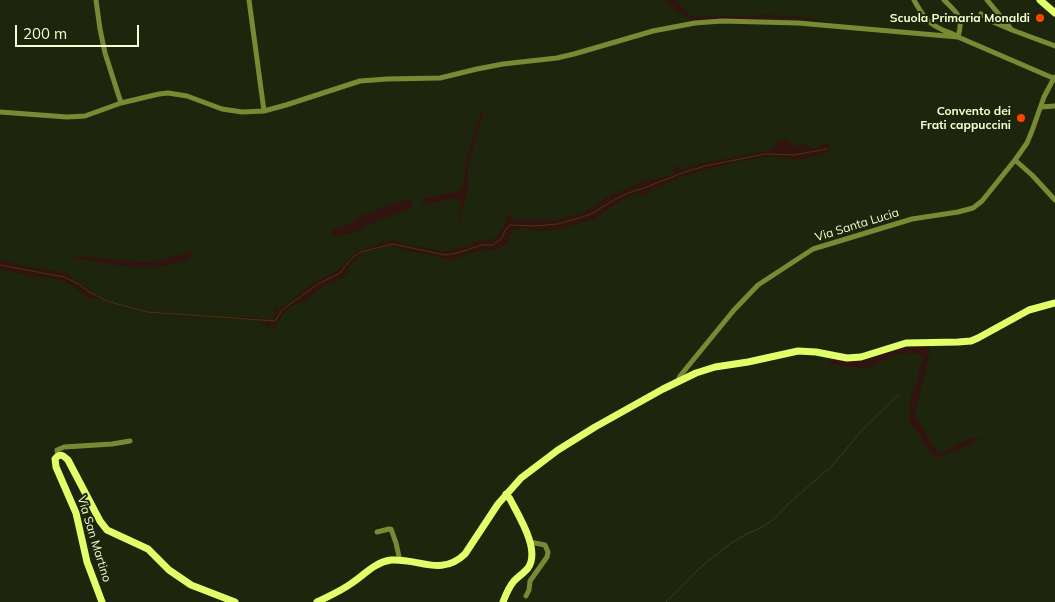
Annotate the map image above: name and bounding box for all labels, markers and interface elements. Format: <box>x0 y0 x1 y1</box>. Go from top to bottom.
place label: Scuola Primaria Monaldi <box>890 11 1030 25</box>
marker: Scuola Primaria Monaldi <box>1034 12 1046 24</box>
scale bar <box>18 15 141 47</box>
text: 200 m <box>23 24 67 43</box>
place label: Convento dei Frati cappuccini <box>920 104 1011 132</box>
marker: Convento dei Frati cappuccini <box>1015 112 1027 124</box>
street label: Via Santa Lucia <box>813 205 901 245</box>
street label: Via San Martino <box>74 494 114 584</box>

